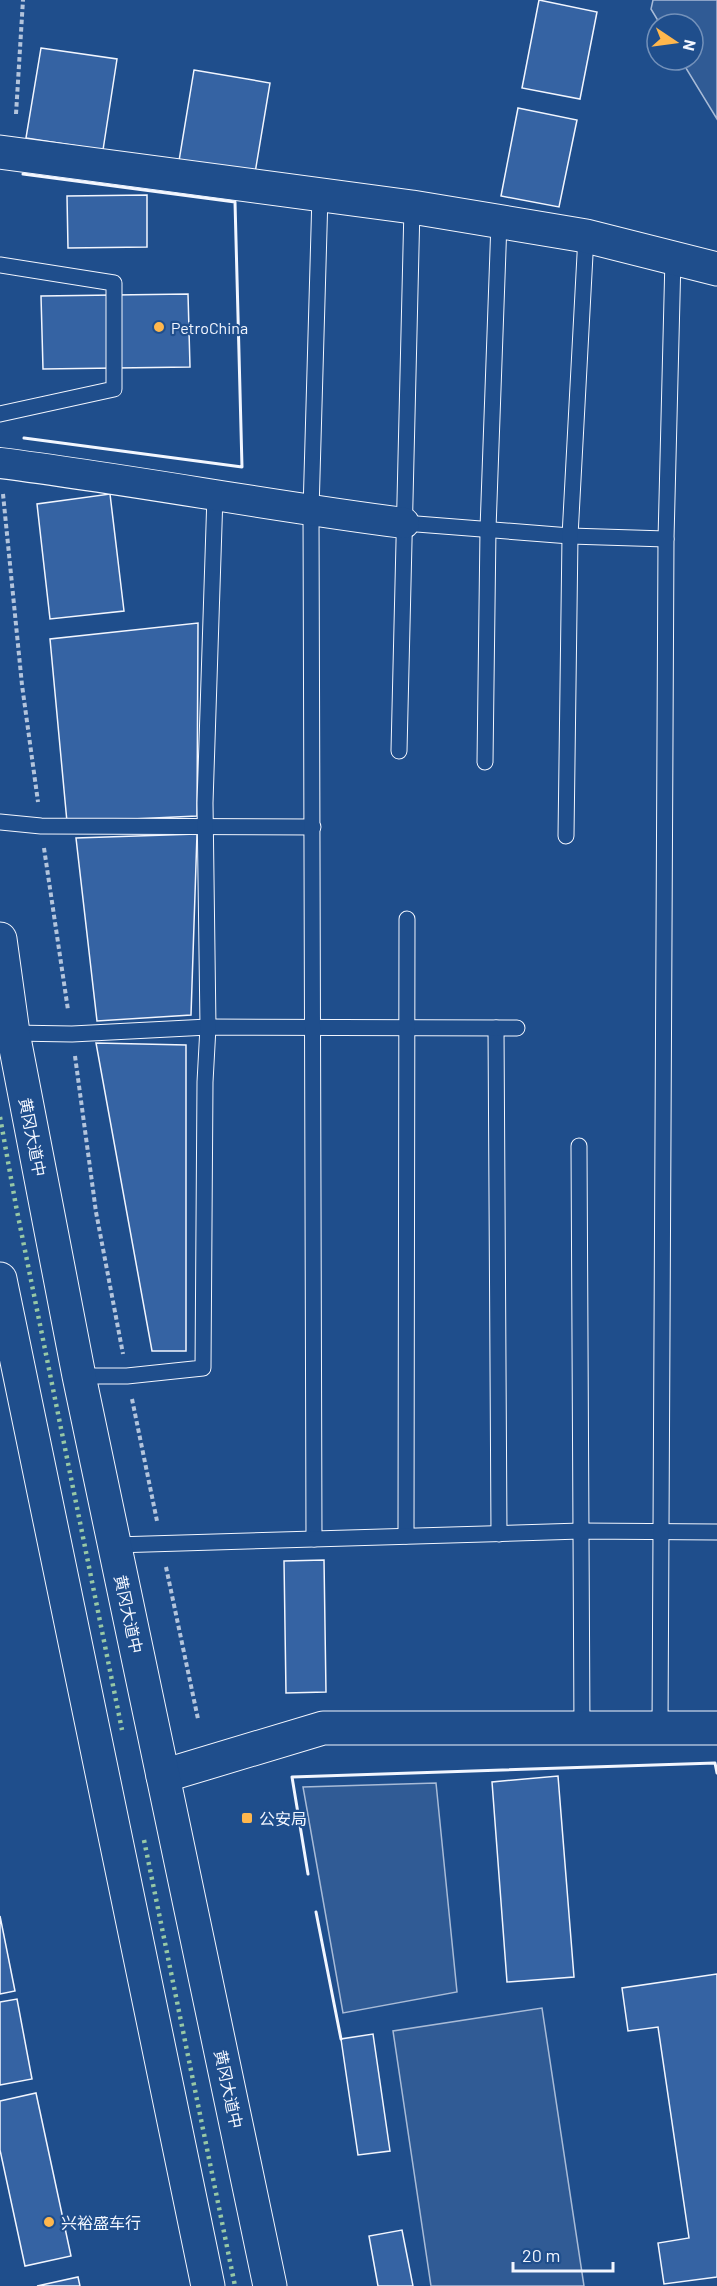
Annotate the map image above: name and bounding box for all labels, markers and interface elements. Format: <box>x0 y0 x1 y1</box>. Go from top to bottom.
north arrow <box>645 12 705 72</box>
text: N <box>680 38 701 53</box>
place label: PetroChina <box>171 318 248 337</box>
marker: PetroChina <box>152 320 166 334</box>
street label: 黄冈大道中 <box>16 1096 50 1178</box>
street label: 黄冈大道中 <box>111 1573 147 1655</box>
place label: 公安局 <box>259 1809 307 1828</box>
marker: 公安局 <box>240 1811 254 1825</box>
street label: 黄冈大道中 <box>211 2048 247 2130</box>
place label: 兴裕盛车行 <box>61 2213 141 2232</box>
marker: 兴裕盛车行 <box>42 2215 56 2229</box>
scale bar <box>513 2235 614 2273</box>
text: 20 m <box>522 2244 560 2266</box>

